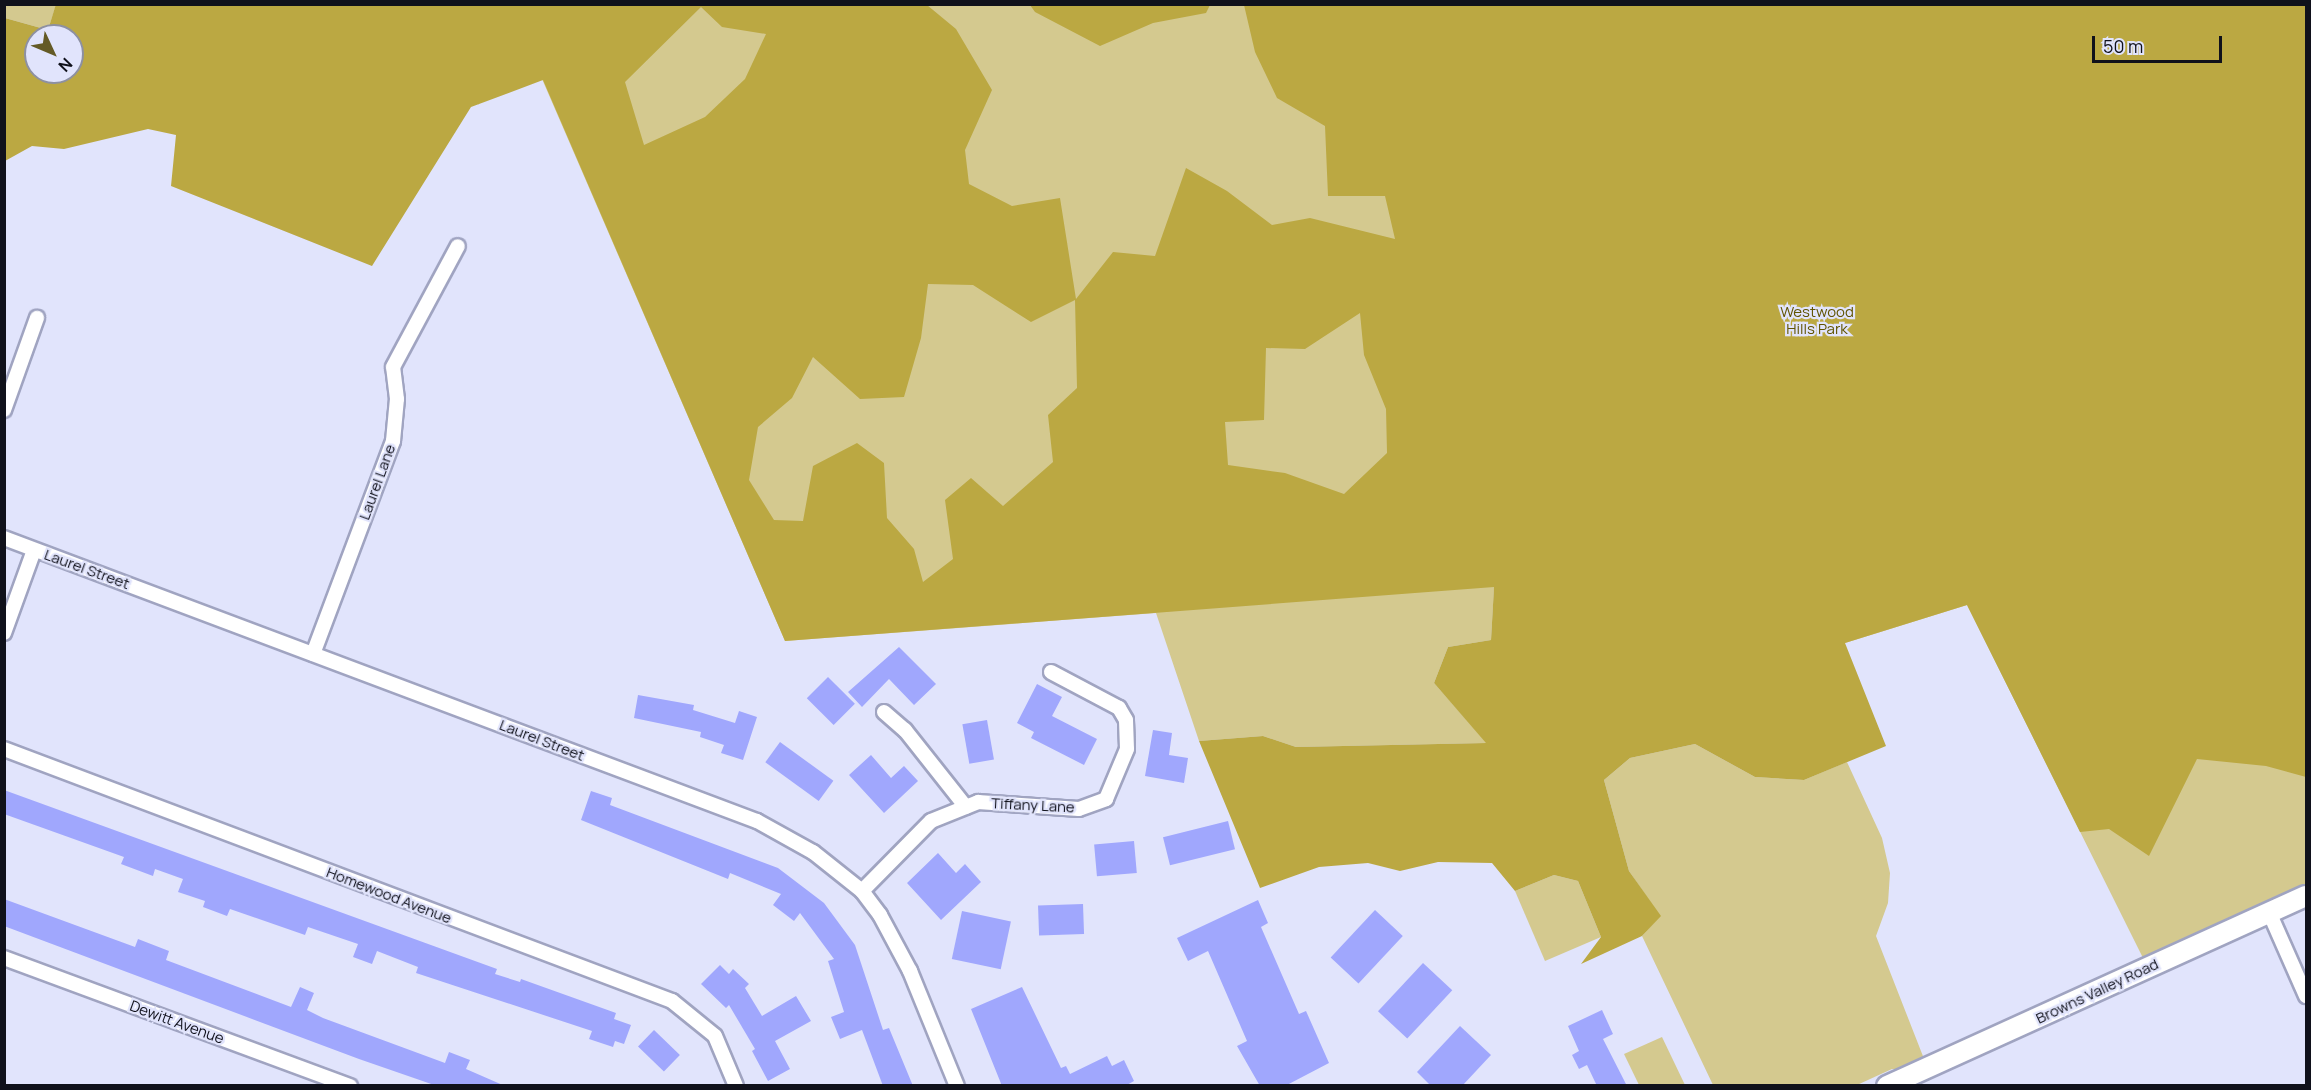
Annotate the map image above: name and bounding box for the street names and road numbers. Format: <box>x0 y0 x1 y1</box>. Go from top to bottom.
street label: Laurel Lane <box>355 442 399 522</box>
street label: Laurel Street <box>42 545 132 593</box>
street label: Laurel Street <box>497 716 587 764</box>
street label: Tiffany Lane <box>991 794 1075 816</box>
street label: Homewood Avenue <box>324 863 454 927</box>
street label: Browns Valley Road <box>2033 955 2161 1027</box>
street label: Dewitt Avenue <box>127 997 227 1047</box>

